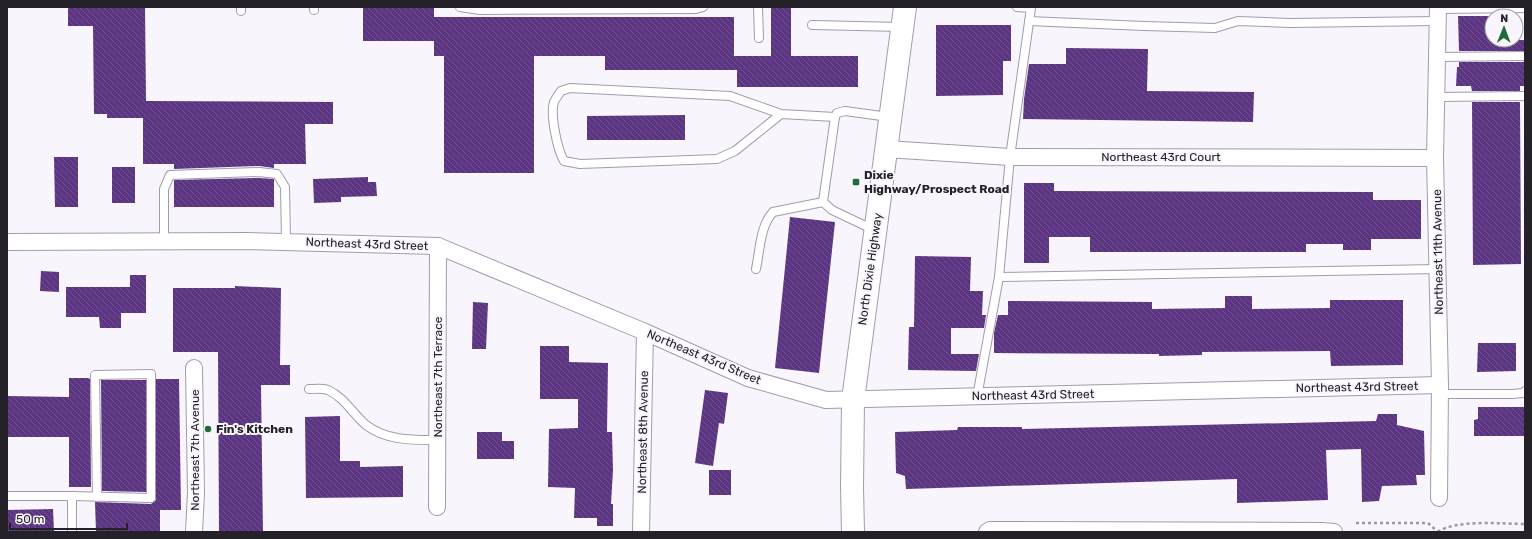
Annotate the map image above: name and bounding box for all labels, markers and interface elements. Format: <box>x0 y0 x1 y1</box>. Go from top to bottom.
north arrow <box>1484 8 1524 48</box>
text: N <box>1500 12 1508 25</box>
street label: Northeast 43rd Court <box>1101 150 1221 164</box>
place label: Dixie Highway/Prospect Road <box>864 168 1009 196</box>
marker: Dixie Highway/Prospect Road <box>851 177 861 187</box>
street label: Northeast 11th Avenue <box>1430 189 1446 315</box>
street label: North Dixie Highway <box>855 212 885 326</box>
street label: Northeast 43rd Street <box>305 235 429 253</box>
street label: Northeast 7th Terrace <box>431 316 445 438</box>
street label: Northeast 43rd Street <box>645 327 764 388</box>
street label: Northeast 8th Avenue <box>635 370 651 494</box>
street label: Northeast 43rd Street <box>1296 379 1419 395</box>
street label: Northeast 43rd Street <box>972 387 1095 403</box>
street label: Northeast 7th Avenue <box>188 389 202 511</box>
place label: Fin's Kitchen <box>216 422 293 436</box>
marker: Fin's Kitchen <box>203 424 213 434</box>
scale bar <box>10 505 127 531</box>
text: 50 m <box>16 512 44 526</box>

